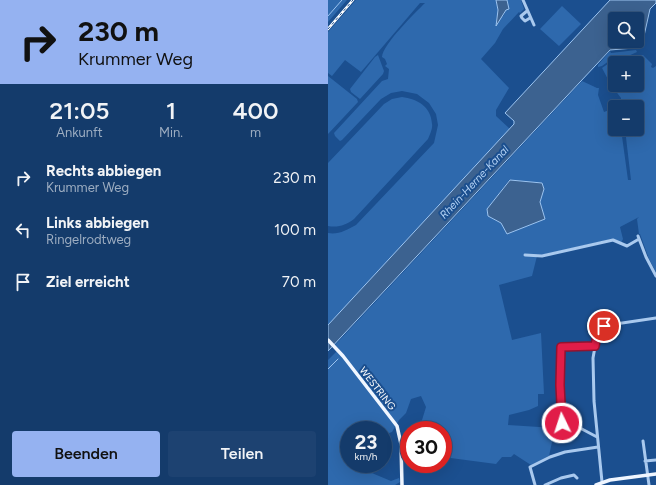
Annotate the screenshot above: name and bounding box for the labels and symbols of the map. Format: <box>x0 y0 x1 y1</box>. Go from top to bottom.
water label: Rhein-Herne-Kanal <box>437 143 512 222</box>
pin <box>587 309 621 343</box>
street label: WESTRING <box>357 364 399 413</box>
position arrow <box>541 402 583 444</box>
speed limit sign: 30 <box>400 421 452 473</box>

